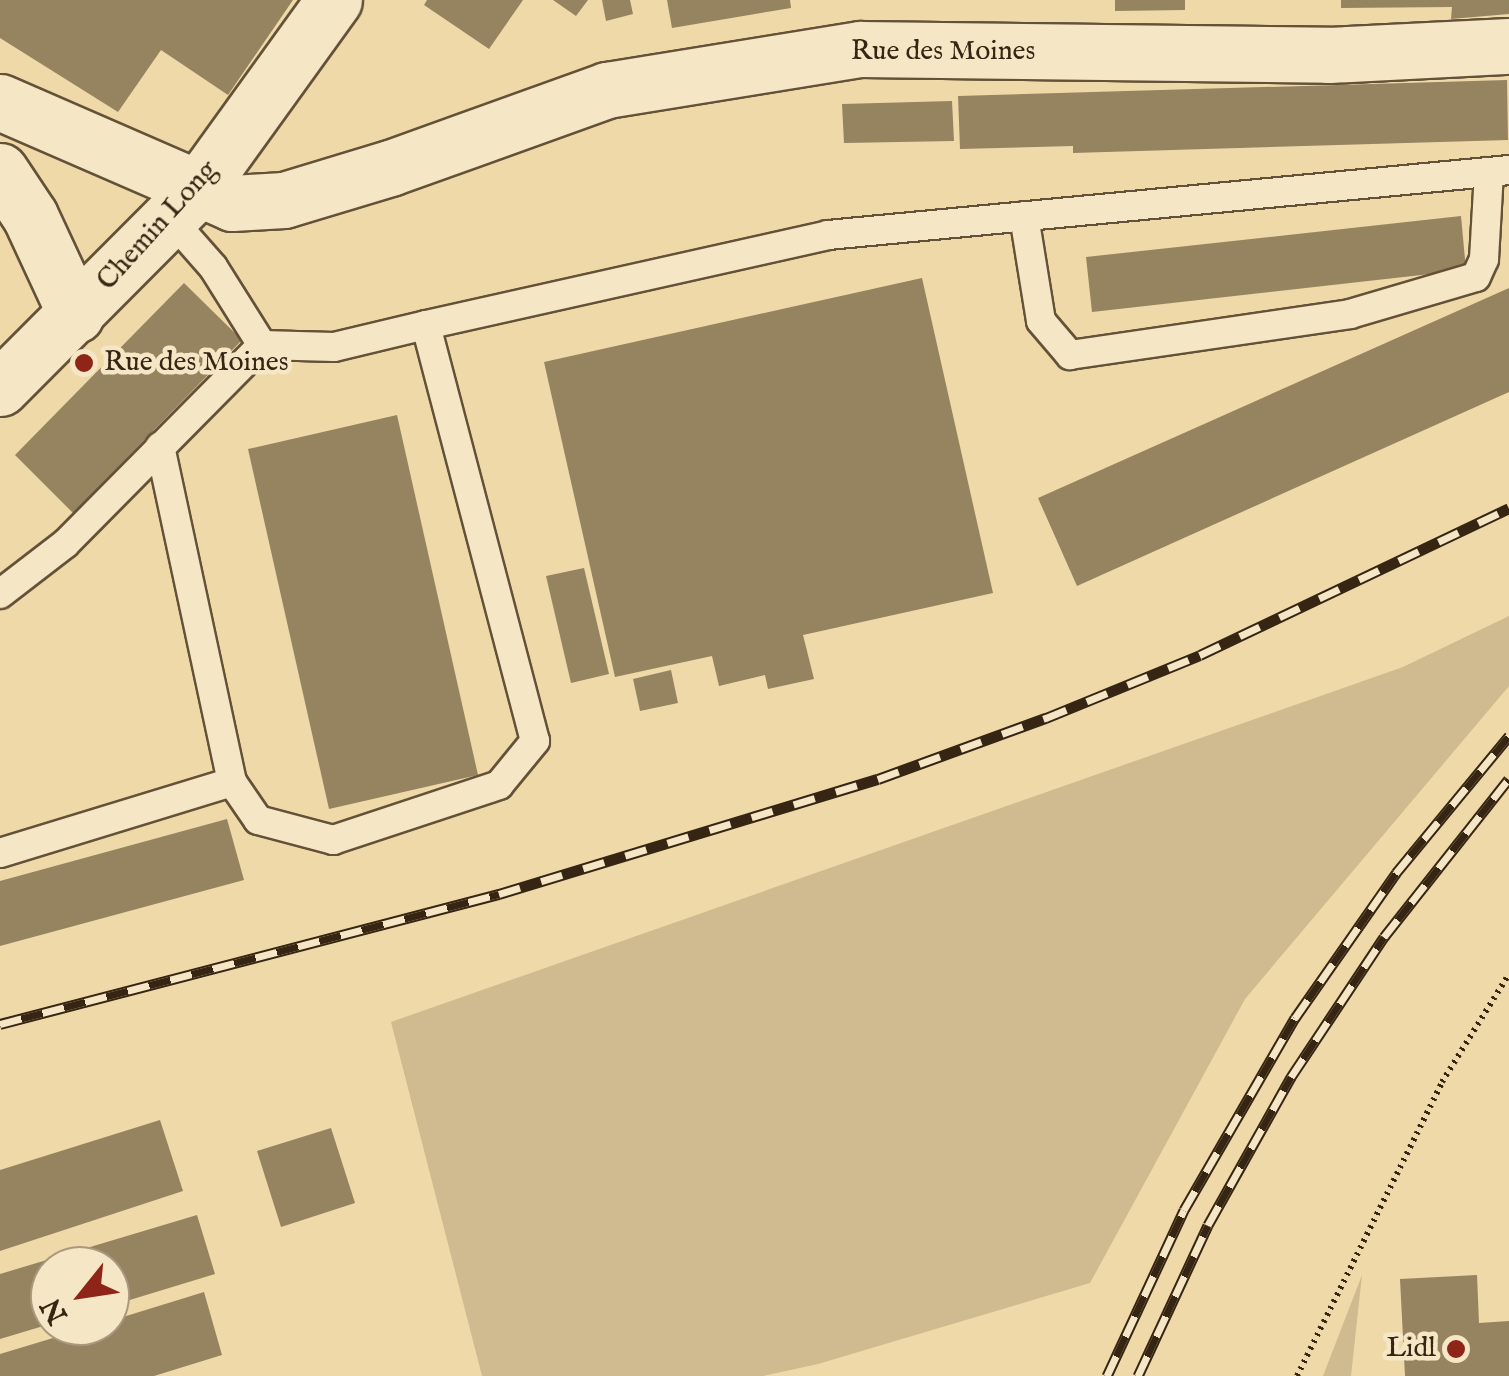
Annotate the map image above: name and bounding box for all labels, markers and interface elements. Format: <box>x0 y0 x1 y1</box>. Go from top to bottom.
street label: Rue des Moines <box>851 35 1035 69</box>
street label: Chemin Long <box>91 154 225 298</box>
place label: Rue des Moines <box>104 346 289 380</box>
marker: Rue des Moines <box>73 352 95 374</box>
north arrow <box>30 1246 130 1346</box>
text: N <box>34 1291 77 1330</box>
place label: Lidl <box>1386 1332 1436 1366</box>
marker: Lidl <box>1445 1338 1467 1360</box>

